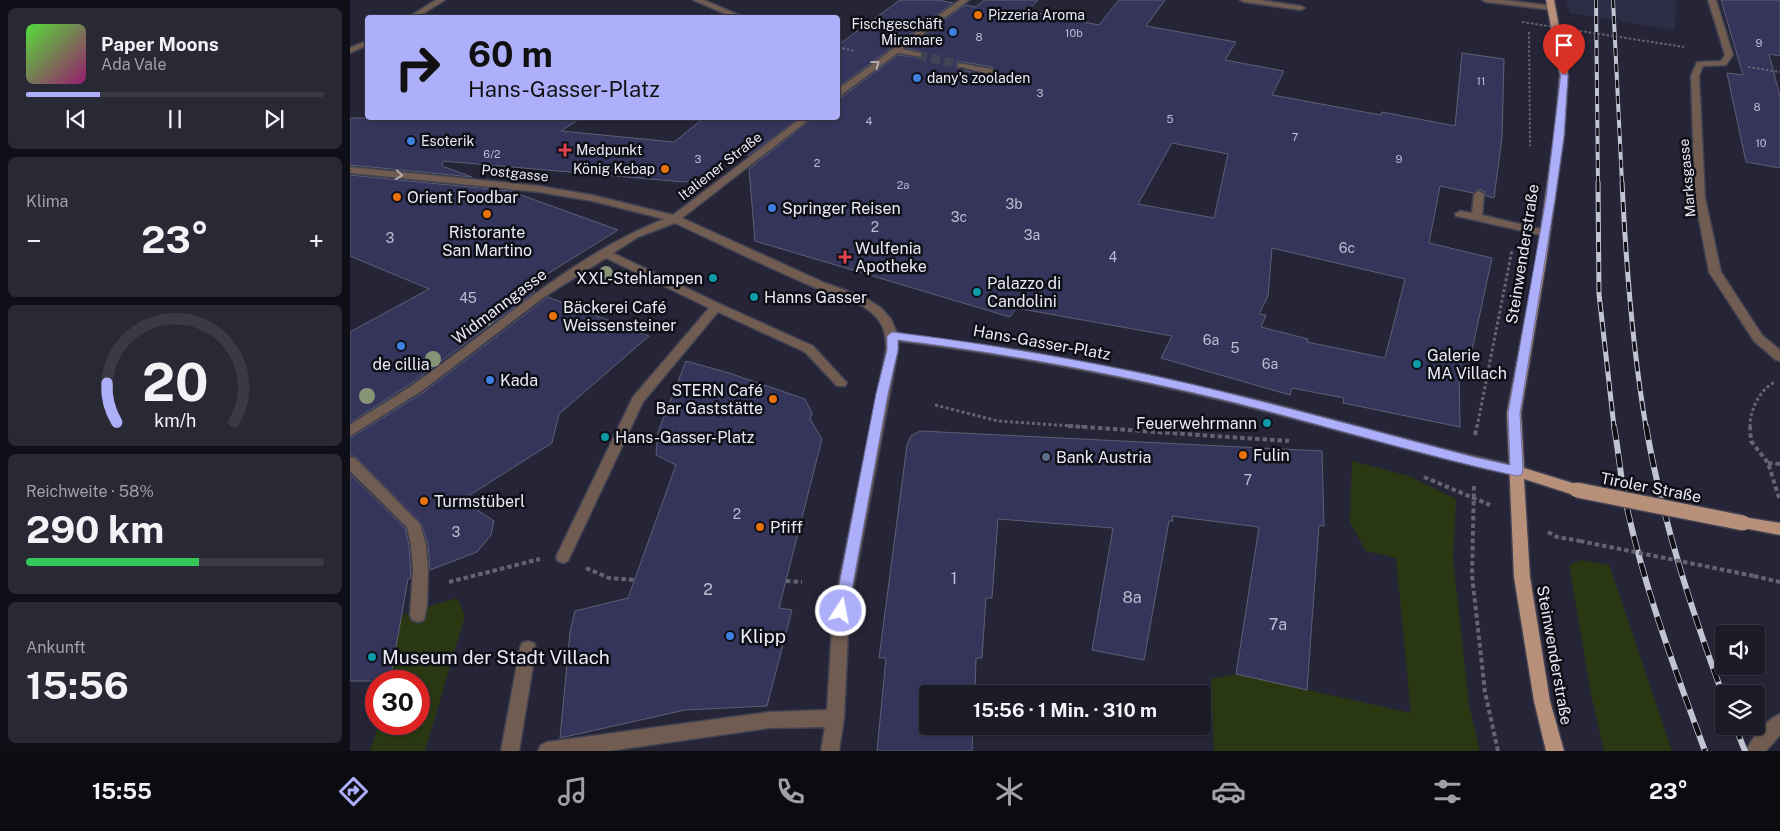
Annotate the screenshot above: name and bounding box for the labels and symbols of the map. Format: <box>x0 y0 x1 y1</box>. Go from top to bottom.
place label: Pizzeria Aroma <box>988 7 1085 23</box>
marker: Pizzeria Aroma <box>972 9 984 21</box>
place label: Fischgeschäft Miramare <box>851 16 943 48</box>
pin <box>1543 24 1585 75</box>
marker: Fischgeschäft Miramare <box>947 26 959 38</box>
house number: 10b <box>1065 27 1083 39</box>
house number: 8 <box>975 31 983 43</box>
house number: 9 <box>1756 37 1763 49</box>
one-way arrow <box>870 61 880 70</box>
place label: dany's zooladen <box>927 70 1030 86</box>
marker: dany's zooladen <box>911 72 923 84</box>
house number: 11 <box>1477 75 1485 87</box>
house number: 3 <box>1037 87 1044 99</box>
house number: 8 <box>1753 101 1761 113</box>
house number: 5 <box>1166 113 1174 125</box>
house number: 4 <box>866 115 873 127</box>
street label: Italiener Straße <box>675 129 765 203</box>
house number: 7 <box>1292 131 1299 143</box>
place label: Esoterik <box>421 133 474 149</box>
marker: Esoterik <box>405 135 417 147</box>
house number: 10 <box>1755 137 1767 149</box>
street label: Marksgasse <box>1676 138 1698 218</box>
place label: Medpunkt <box>576 142 642 158</box>
marker: Medpunkt <box>558 143 572 157</box>
house number: 6/2 <box>483 148 501 160</box>
house number: 3 <box>695 153 702 165</box>
house number: 9 <box>1396 153 1403 165</box>
house number: 2 <box>814 157 821 169</box>
place label: König Kebap <box>573 161 655 177</box>
street label: Postgasse <box>481 162 549 184</box>
marker: König Kebap <box>659 163 671 175</box>
one-way arrow <box>395 169 403 180</box>
house number: 2a <box>897 179 909 191</box>
street label: Steinwenderstraße <box>1502 183 1543 325</box>
place label: Orient Foodbar <box>407 188 518 207</box>
marker: Orient Foodbar <box>391 191 403 203</box>
house number: 3b <box>1005 196 1023 212</box>
place label: Springer Reisen <box>782 199 901 218</box>
marker: Springer Reisen <box>766 202 778 214</box>
marker: Ristorante San Martino <box>481 208 493 220</box>
house number: 3c <box>951 209 967 225</box>
house number: 2 <box>871 219 879 235</box>
place label: Ristorante San Martino <box>442 223 532 260</box>
house number: 3a <box>1024 227 1040 243</box>
house number: 3 <box>386 230 395 246</box>
place label: Wulfenia Apotheke <box>855 239 927 276</box>
house number: 6c <box>1339 240 1355 256</box>
house number: 4 <box>1109 249 1118 265</box>
marker: Wulfenia Apotheke <box>839 251 851 263</box>
street label: Widmanngasse <box>448 265 550 348</box>
place label: XXL-Stehlampen <box>576 269 703 288</box>
marker: XXL-Stehlampen <box>707 272 719 284</box>
place label: Palazzo di Candolini <box>987 274 1061 311</box>
marker: Palazzo di Candolini <box>971 286 983 298</box>
place label: Hanns Gasser <box>764 288 867 307</box>
house number: 45 <box>459 290 477 306</box>
marker: Hanns Gasser <box>748 291 760 303</box>
place label: Bäckerei Café Weissensteiner <box>563 298 677 335</box>
marker: Bäckerei Café Weissensteiner <box>547 310 559 322</box>
street label: Hans-Gasser-Platz <box>972 321 1113 364</box>
house number: 6a <box>1203 332 1219 348</box>
marker: de cillia <box>395 340 407 352</box>
house number: 5 <box>1231 340 1240 356</box>
place label: Galerie MA Villach <box>1427 346 1507 383</box>
place label: de cillia <box>372 355 430 374</box>
house number: 6a <box>1262 356 1278 372</box>
marker: Galerie MA Villach <box>1411 358 1423 370</box>
place label: Kada <box>500 371 538 390</box>
marker: Kada <box>484 374 496 386</box>
place label: STERN Café Bar Gaststätte <box>656 381 763 418</box>
marker: STERN Café Bar Gaststätte <box>767 393 779 405</box>
place label: Feuerwehrmann <box>1136 414 1257 433</box>
marker: Feuerwehrmann <box>1261 417 1273 429</box>
place label: Hans-Gasser-Platz <box>615 428 755 447</box>
marker: Hans-Gasser-Platz <box>599 431 611 443</box>
place label: Fulin <box>1253 446 1290 465</box>
place label: Bank Austria <box>1056 448 1151 467</box>
marker: Fulin <box>1237 449 1249 461</box>
marker: Bank Austria <box>1040 451 1052 463</box>
street label: Tiroler Straße <box>1599 468 1703 507</box>
house number: 7 <box>1244 472 1252 488</box>
place label: Turmstüberl <box>434 492 525 511</box>
marker: Turmstüberl <box>418 495 430 507</box>
house number: 2 <box>733 506 741 522</box>
place label: Pfiff <box>770 518 803 537</box>
marker: Pfiff <box>754 521 766 533</box>
house number: 3 <box>452 524 461 540</box>
house number: 1 <box>951 569 957 588</box>
house number: 2 <box>703 580 713 599</box>
position arrow <box>814 584 866 636</box>
street label: Steinwenderstraße <box>1533 584 1576 726</box>
house number: 8a <box>1122 588 1142 607</box>
house number: 7a <box>1269 615 1287 634</box>
place label: Klipp <box>740 625 786 647</box>
marker: Klipp <box>724 630 736 642</box>
place label: Museum der Stadt Villach <box>382 646 610 668</box>
marker: Museum der Stadt Villach <box>366 651 378 663</box>
speed limit sign: 30 <box>365 670 430 735</box>

